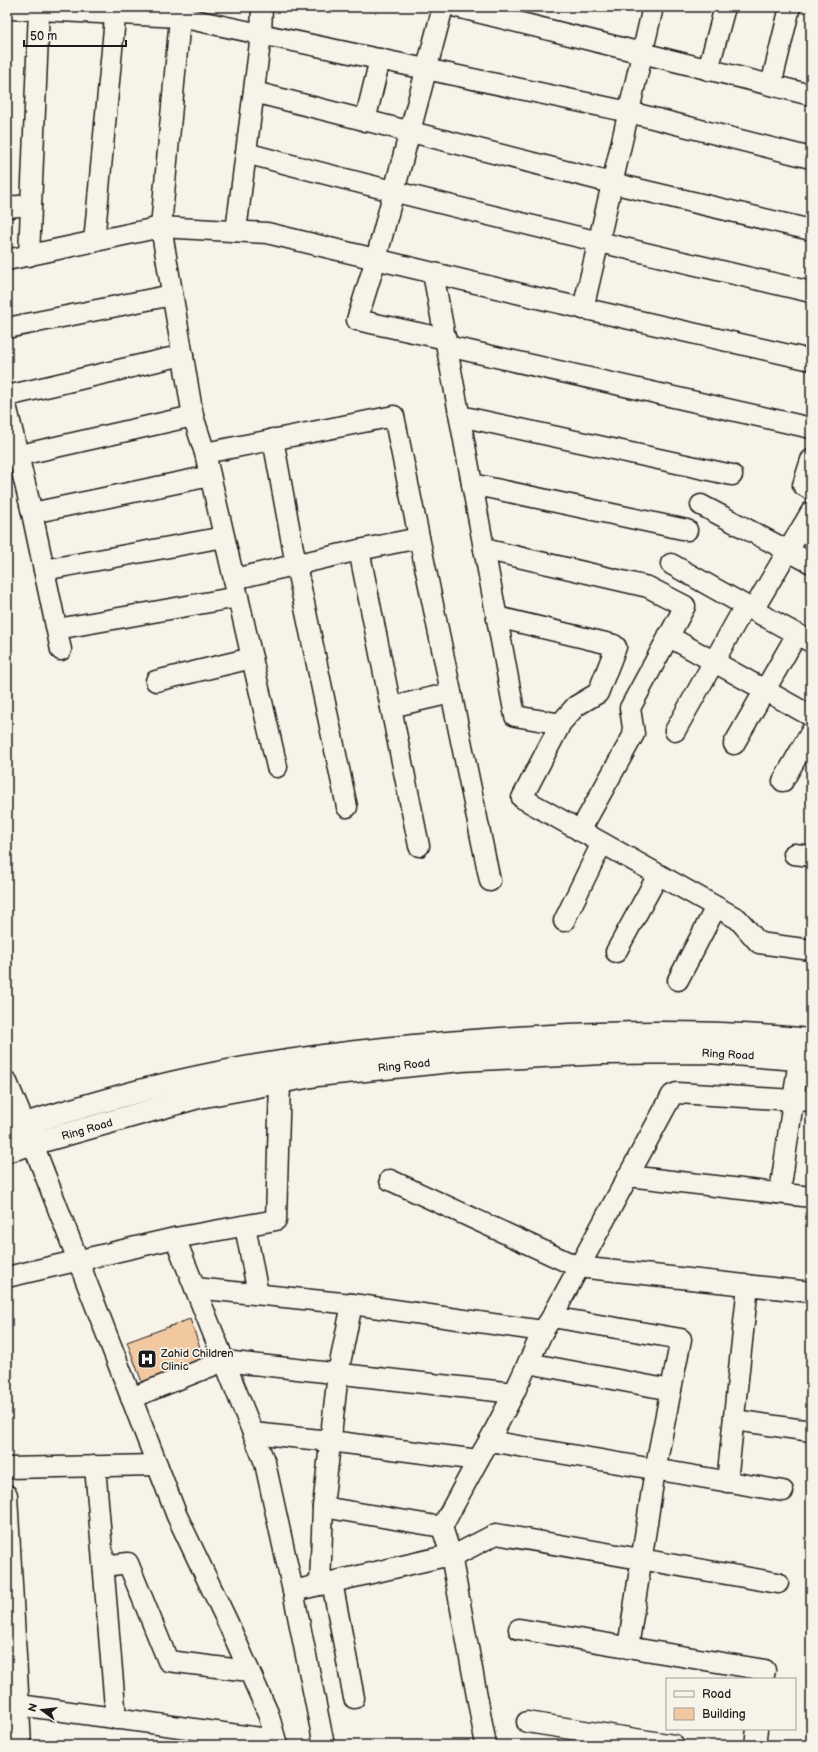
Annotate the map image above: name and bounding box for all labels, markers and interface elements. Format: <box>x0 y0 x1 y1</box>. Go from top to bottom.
scale bar <box>24 22 126 48</box>
text: 50 m <box>30 29 57 44</box>
street label: Ring Road <box>701 1047 755 1062</box>
street label: Ring Road <box>377 1056 431 1075</box>
street label: Ring Road <box>60 1116 114 1143</box>
place label: Zahid Children Clinic <box>160 1347 234 1373</box>
hospital icon: Zahid Children Clinic <box>136 1348 158 1370</box>
legend <box>666 1678 796 1730</box>
text: Road <box>702 1687 731 1702</box>
north arrow <box>22 1690 62 1730</box>
text: N <box>25 1702 40 1713</box>
text: Building <box>702 1707 746 1722</box>

